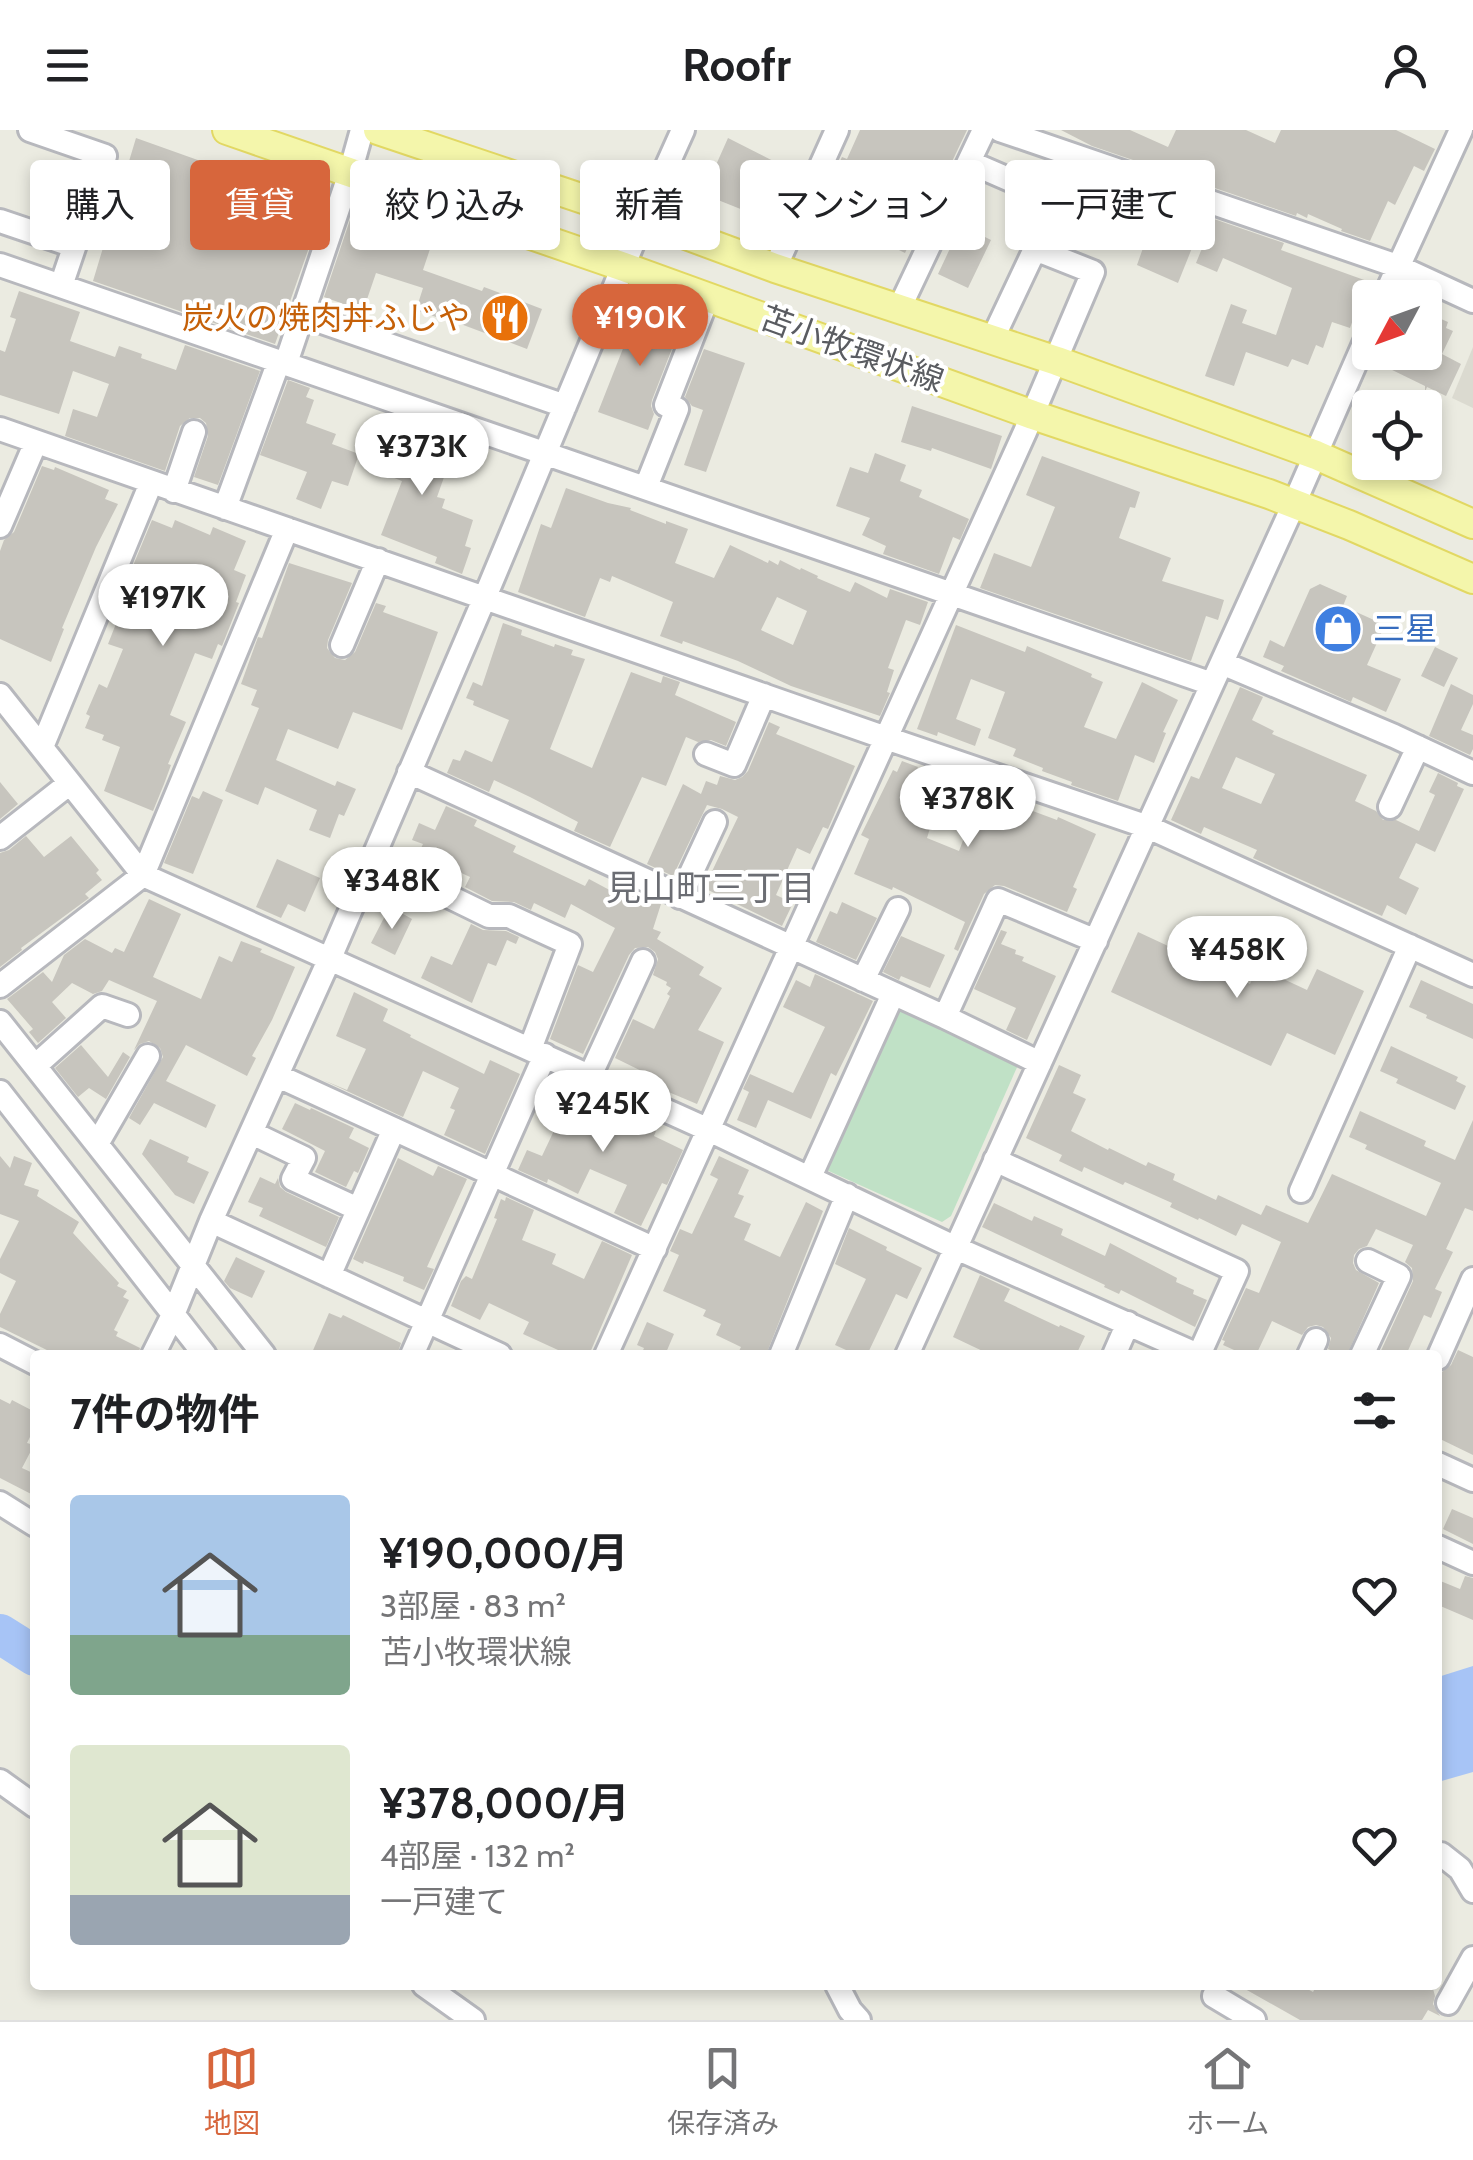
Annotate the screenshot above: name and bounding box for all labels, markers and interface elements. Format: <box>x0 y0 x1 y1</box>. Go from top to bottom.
icon: menu <box>40 38 95 93</box>
text: Roofr <box>682 38 791 92</box>
icon: person <box>1378 38 1433 93</box>
chip: 購入 <box>30 160 170 250</box>
chip: 賃貸 <box>190 160 330 250</box>
chip: 絞り込み <box>350 160 560 250</box>
chip: 新着 <box>580 160 720 250</box>
chip: マンション <box>740 160 985 250</box>
chip: 一戸建て <box>1005 160 1215 250</box>
north arrow <box>1352 280 1442 370</box>
map controls <box>1352 280 1442 480</box>
pin: ¥190K <box>570 284 710 369</box>
restaurant icon: 炭火の焼肉丼ふじや <box>479 292 531 344</box>
text: ¥190K <box>594 297 686 336</box>
street label: 苫小牧環状線 <box>755 297 949 400</box>
place label: 炭火の焼肉丼ふじや <box>182 298 470 337</box>
button: locate <box>1352 390 1442 480</box>
pin: ¥373K <box>352 413 492 498</box>
text: ¥373K <box>377 426 467 465</box>
pin: ¥197K <box>93 564 233 649</box>
text: ¥197K <box>120 577 206 616</box>
shop icon: 三星 <box>1312 603 1364 655</box>
place label: 三星 <box>1373 609 1437 648</box>
pin: ¥378K <box>898 765 1038 850</box>
text: ¥378K <box>922 778 1014 817</box>
pin: ¥348K <box>322 847 462 932</box>
text: ¥348K <box>344 860 440 899</box>
district label: 見山町三丁目 <box>606 866 816 909</box>
pin: ¥458K <box>1167 916 1307 1001</box>
text: ¥458K <box>1189 929 1285 968</box>
pin: ¥245K <box>533 1070 673 1155</box>
text: ¥245K <box>556 1083 650 1122</box>
icon: filters <box>1347 1383 1402 1438</box>
text: 7件の物件 <box>70 1388 259 1440</box>
text: ¥190,000/月 <box>380 1527 629 1579</box>
icon: home <box>150 1535 270 1655</box>
icon: heart <box>1347 1568 1402 1623</box>
text: 3部屋 · 83 m² <box>380 1586 566 1625</box>
text: 苫小牧環状線 <box>380 1632 572 1671</box>
text: ¥378,000/月 <box>380 1777 630 1829</box>
icon: home <box>150 1785 270 1905</box>
icon: heart <box>1347 1818 1402 1873</box>
text: 4部屋 · 132 m² <box>380 1836 575 1875</box>
text: 一戸建て <box>380 1882 508 1921</box>
tab: 地図 <box>204 2041 260 2141</box>
tab: 保存済み <box>667 2041 779 2141</box>
tab: ホーム <box>1186 2041 1269 2141</box>

